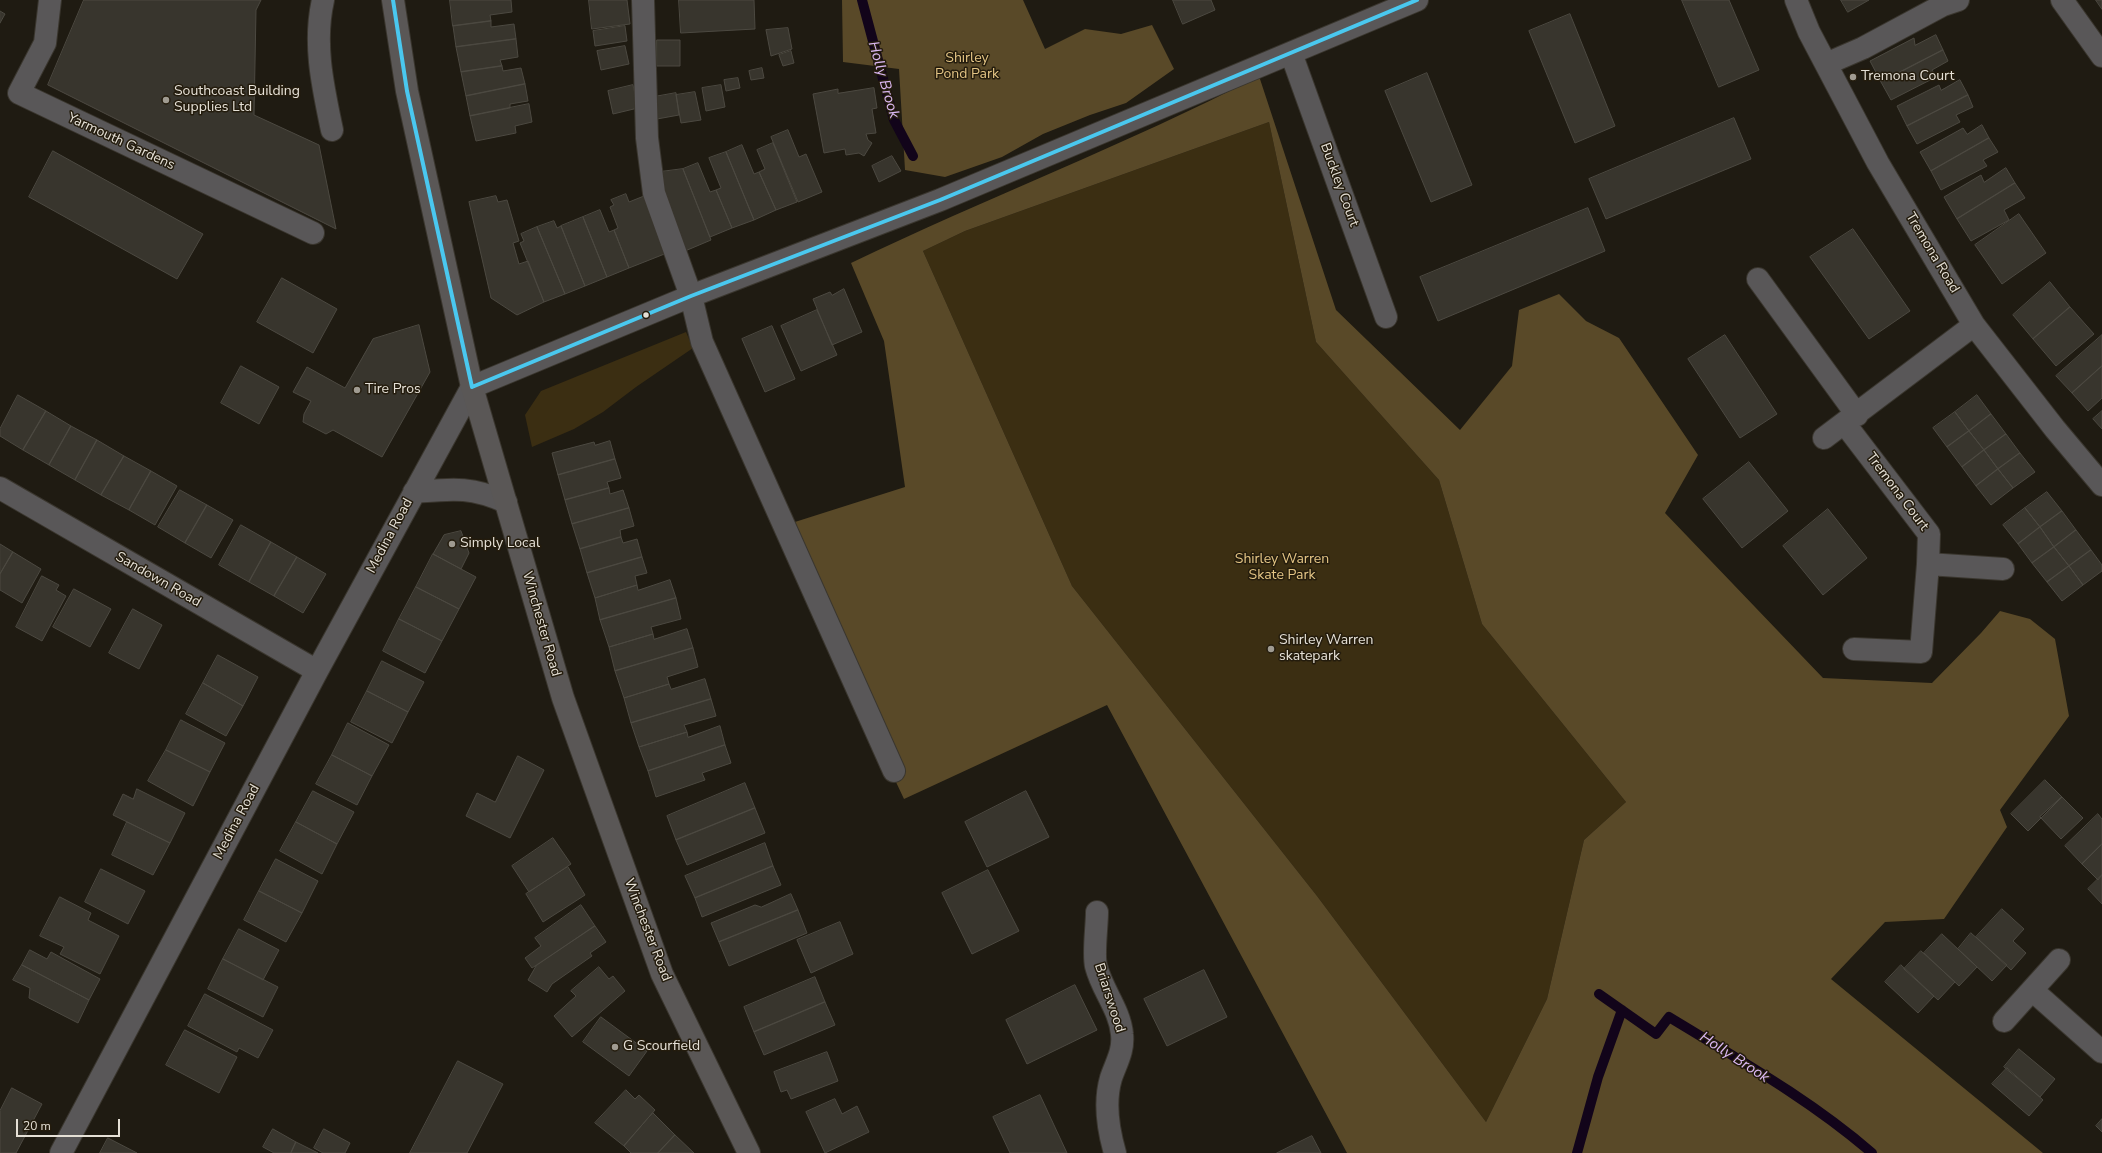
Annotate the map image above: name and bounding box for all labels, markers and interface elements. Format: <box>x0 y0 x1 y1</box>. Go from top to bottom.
water label: Holly Brook <box>863 39 903 121</box>
park label: Shirley Pond Park <box>935 51 999 84</box>
place label: Tremona Court <box>1861 69 1954 85</box>
marker: Tremona Court <box>1848 72 1858 82</box>
place label: Southcoast Building Supplies Ltd <box>174 84 300 116</box>
marker: Southcoast Building Supplies Ltd <box>161 95 171 105</box>
street label: Yarmouth Gardens <box>65 110 177 174</box>
street label: Buckley Court <box>1316 141 1362 229</box>
street label: Tremona Road <box>1901 210 1963 296</box>
unlabelled marker <box>641 310 651 320</box>
place label: Tire Pros <box>365 382 421 398</box>
marker: Tire Pros <box>352 385 362 395</box>
street label: Tremona Court <box>1862 450 1932 534</box>
street label: Medina Road <box>363 496 417 576</box>
place label: Simply Local <box>460 536 540 552</box>
marker: Simply Local <box>447 539 457 549</box>
street label: Sandown Road <box>112 549 204 611</box>
park label: Shirley Warren Skate Park <box>1235 552 1329 584</box>
street label: Winchester Road <box>518 569 564 679</box>
place label: Shirley Warren skatepark <box>1279 633 1373 666</box>
marker: Shirley Warren skatepark <box>1266 644 1276 654</box>
street label: Medina Road <box>210 782 264 862</box>
street label: Winchester Road <box>620 876 674 984</box>
street label: Briarswood <box>1090 961 1128 1035</box>
water label: Holly Brook <box>1696 1029 1772 1087</box>
place label: G Scourfield <box>623 1039 700 1055</box>
marker: G Scourfield <box>610 1042 620 1052</box>
scale bar <box>18 1111 122 1137</box>
text: 20 m <box>23 1118 51 1134</box>

